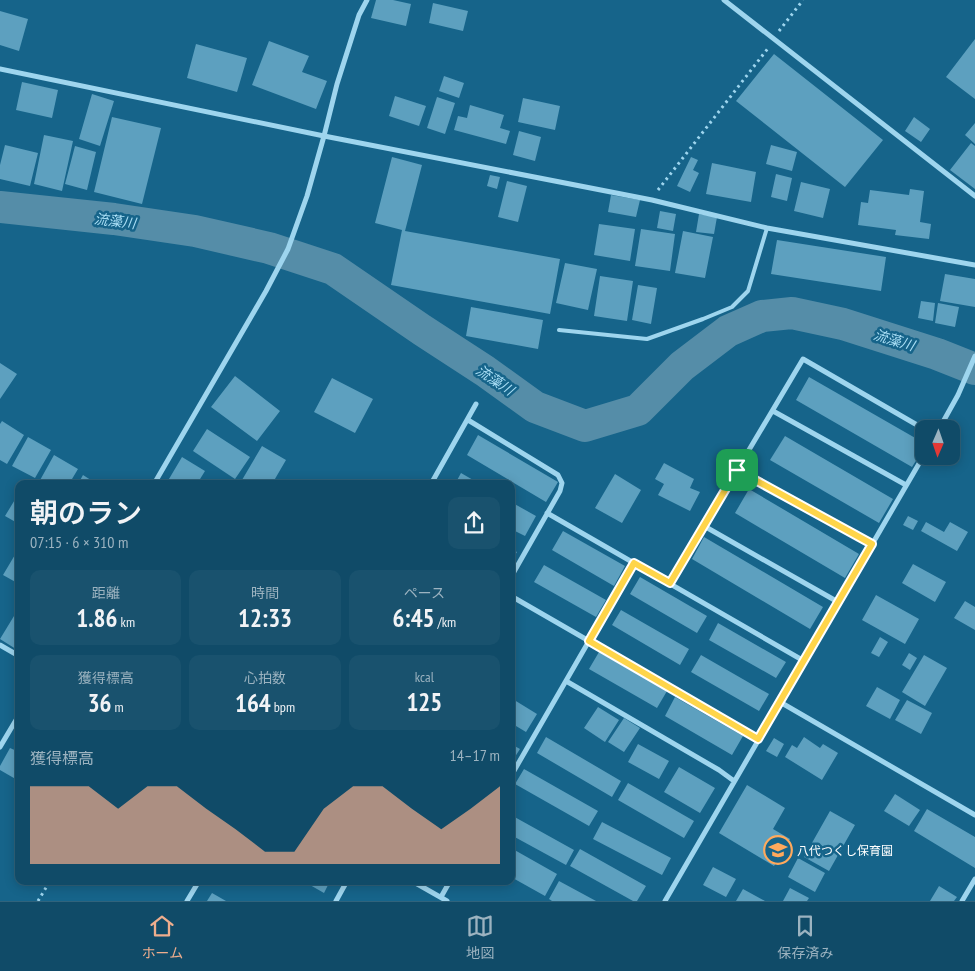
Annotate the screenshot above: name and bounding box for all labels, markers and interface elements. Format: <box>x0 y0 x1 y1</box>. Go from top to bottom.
water label: 流藻川 <box>93 210 139 233</box>
water label: 流藻川 <box>871 325 919 355</box>
water label: 流藻川 <box>473 361 519 400</box>
north arrow <box>915 420 960 465</box>
map controls <box>915 420 960 465</box>
pin <box>716 449 758 491</box>
icon: arrive <box>723 456 751 484</box>
text: 朝のラン <box>30 494 142 531</box>
button: share <box>448 497 500 549</box>
text: 07:15 · 6 × 310 m <box>30 532 128 552</box>
text: 距離 <box>92 584 120 602</box>
text: 時間 <box>251 584 279 602</box>
text: ペース <box>404 584 445 602</box>
text: 1.86 <box>76 602 117 634</box>
text: 12:33 <box>238 602 292 634</box>
text: 6:45 <box>392 602 435 634</box>
text: km <box>117 613 135 631</box>
text: /km <box>435 613 456 631</box>
text: kcal <box>415 668 434 686</box>
text: 獲得標高 <box>78 669 134 687</box>
text: 心拍数 <box>244 669 286 687</box>
text: 125 <box>406 686 442 718</box>
text: 36 <box>88 687 112 719</box>
text: 164 <box>235 687 271 719</box>
text: m <box>112 698 124 716</box>
text: bpm <box>271 698 295 716</box>
text: 14–17 m <box>450 745 500 765</box>
text: 獲得標高 <box>30 748 94 768</box>
school or university icon: 八代つくし保育園 <box>763 835 793 865</box>
place label: 八代つくし保育園 <box>797 843 893 858</box>
tab: ホーム <box>142 912 183 962</box>
tab: 地図 <box>466 912 494 962</box>
tab: 保存済み <box>777 912 833 962</box>

